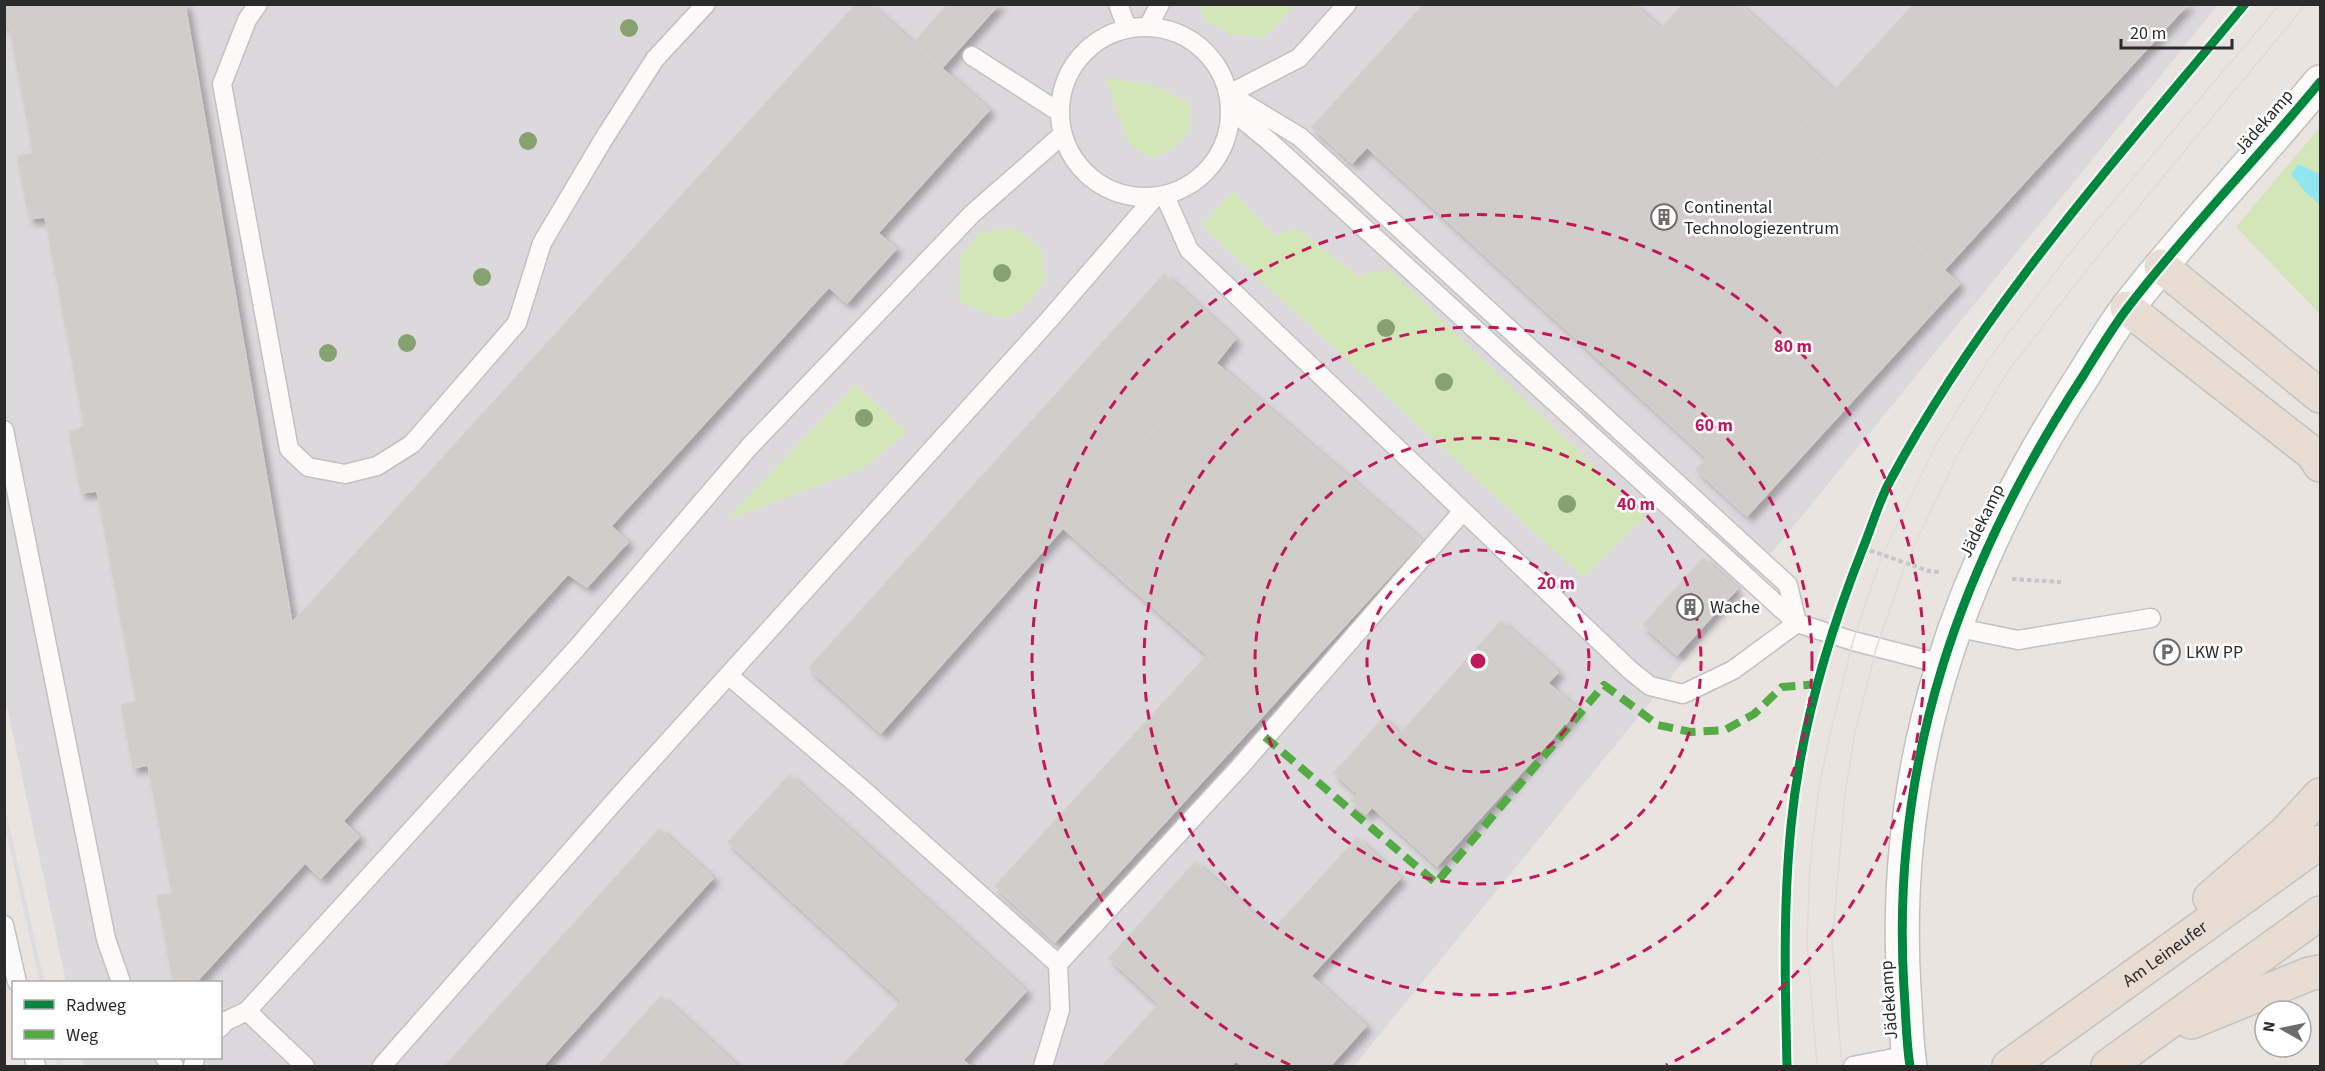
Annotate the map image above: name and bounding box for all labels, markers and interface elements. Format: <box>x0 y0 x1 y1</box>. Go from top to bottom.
scale bar <box>2121 12 2232 50</box>
text: 20 m <box>2130 21 2166 46</box>
street label: Jädekamp <box>2229 84 2299 160</box>
place label: Continental Technologiezentrum <box>1684 195 1839 241</box>
building icon: Continental Technologiezentrum <box>1649 202 1679 232</box>
text: 80 m <box>1774 334 1812 359</box>
text: 60 m <box>1695 413 1733 438</box>
street label: Jädekamp <box>1953 480 2011 562</box>
text: 40 m <box>1617 492 1655 517</box>
text: 20 m <box>1537 571 1575 596</box>
building icon: Wache <box>1675 592 1705 622</box>
place label: Wache <box>1710 595 1760 620</box>
parking icon: LKW PP <box>2152 637 2182 667</box>
place label: LKW PP <box>2186 640 2243 665</box>
centre of rings <box>1468 651 1488 671</box>
street label: Am Leineufer <box>2117 914 2213 993</box>
street label: Jädekamp <box>1874 960 1904 1040</box>
legend <box>12 981 222 1059</box>
text: Radweg <box>66 993 126 1018</box>
north arrow <box>2253 999 2313 1059</box>
text: N <box>2257 1020 2281 1034</box>
text: Weg <box>66 1023 98 1048</box>

